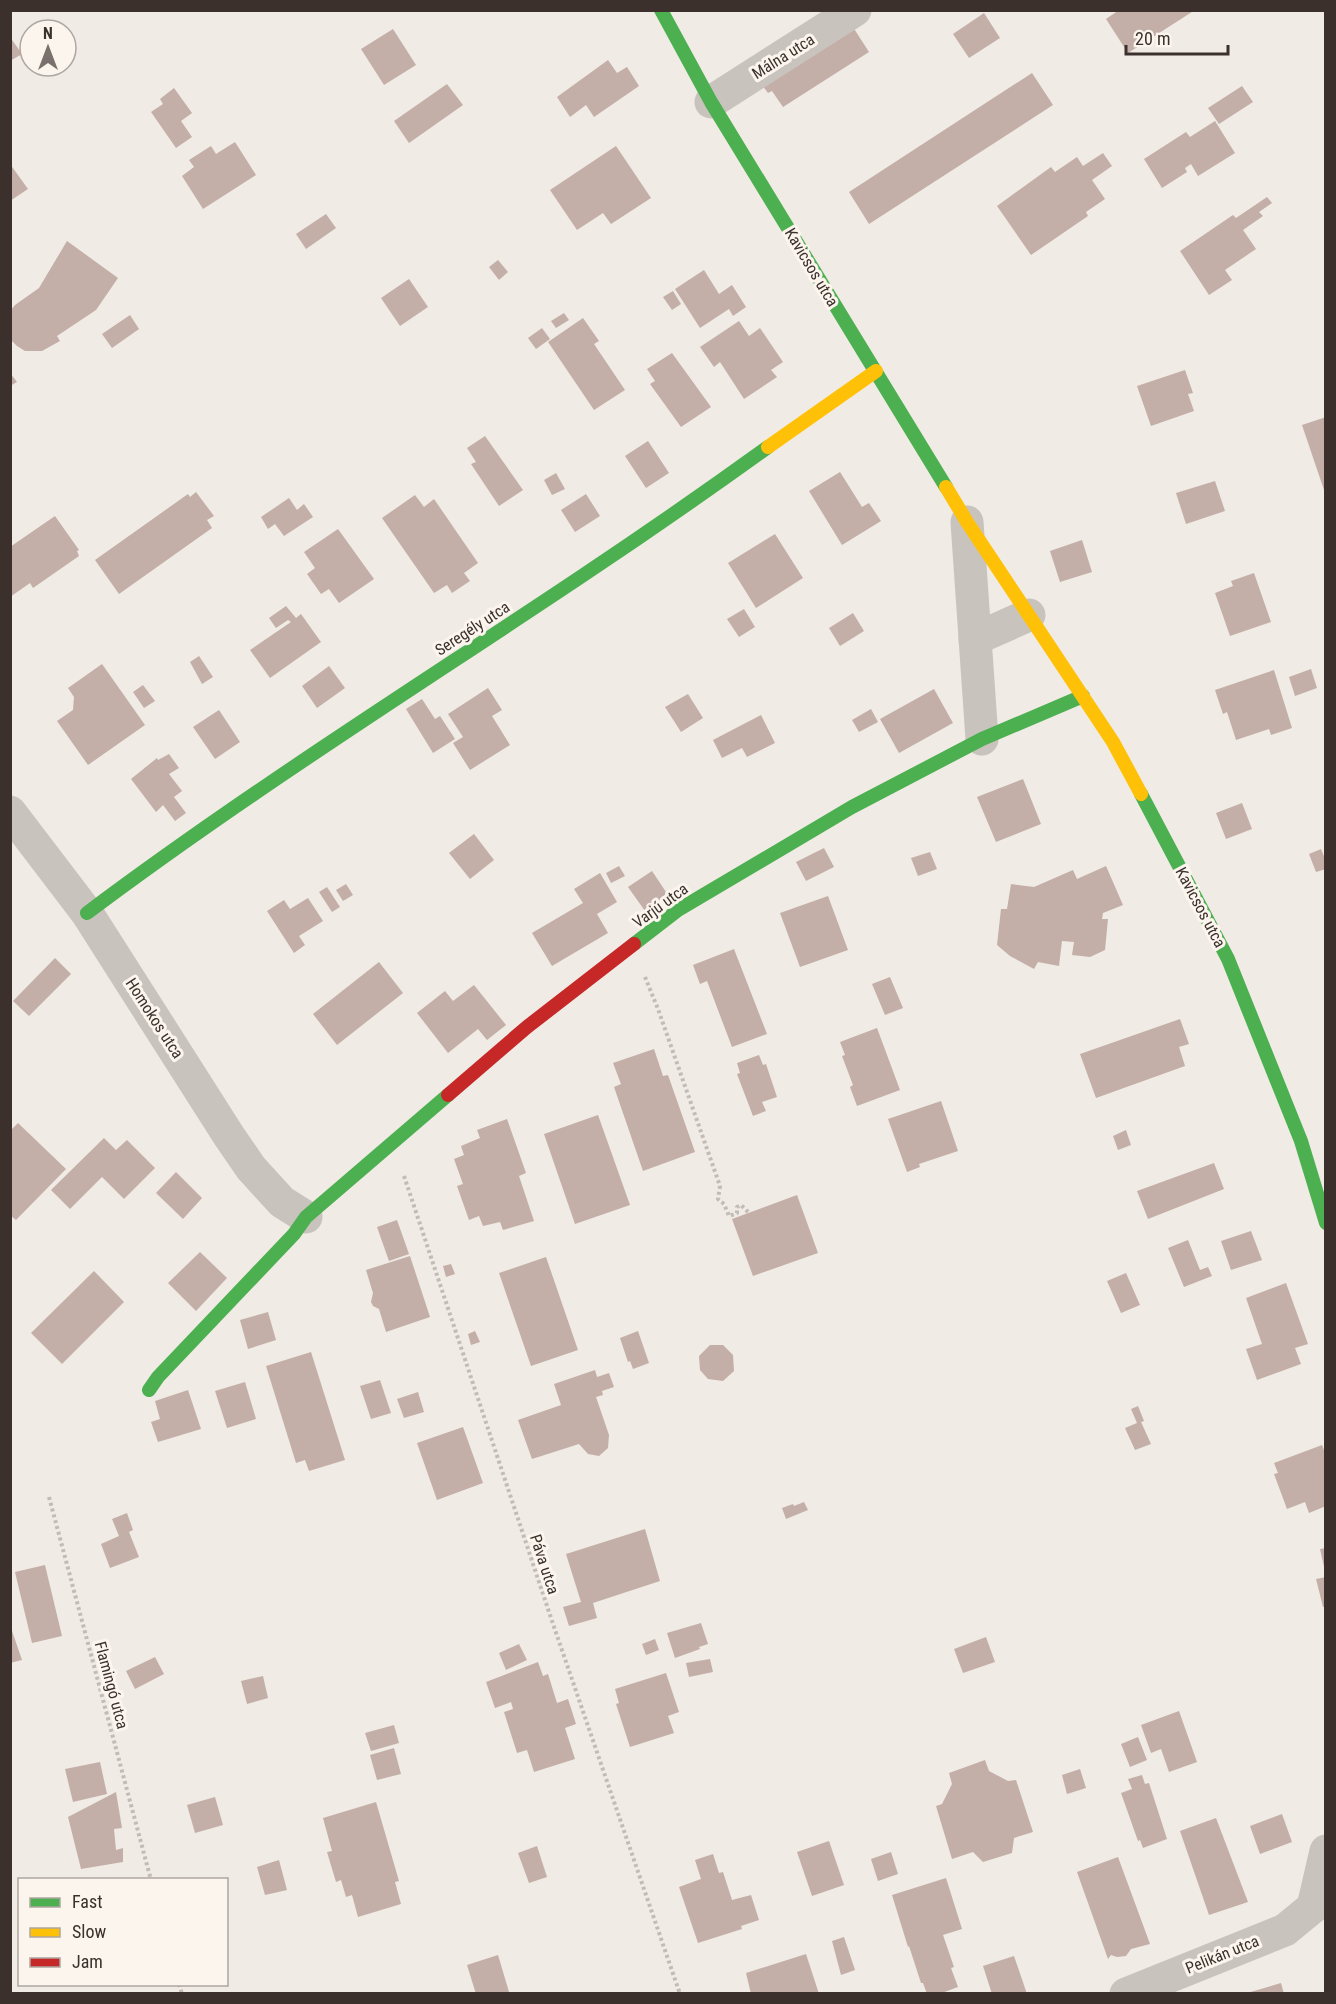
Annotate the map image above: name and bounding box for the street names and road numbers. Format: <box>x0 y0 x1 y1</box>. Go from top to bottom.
street label: Málna utca <box>749 30 818 83</box>
street label: Kavicsos utca <box>781 225 842 310</box>
street label: Seregély utca <box>431 597 513 660</box>
street label: Kavicsos utca <box>1172 864 1230 951</box>
street label: Varjú utca <box>629 879 692 932</box>
street label: Homokos utca <box>122 975 188 1062</box>
street label: Páva utca <box>526 1532 563 1597</box>
street label: Flamingó utca <box>91 1639 132 1731</box>
street label: Pelikán utca <box>1183 1931 1262 1978</box>

